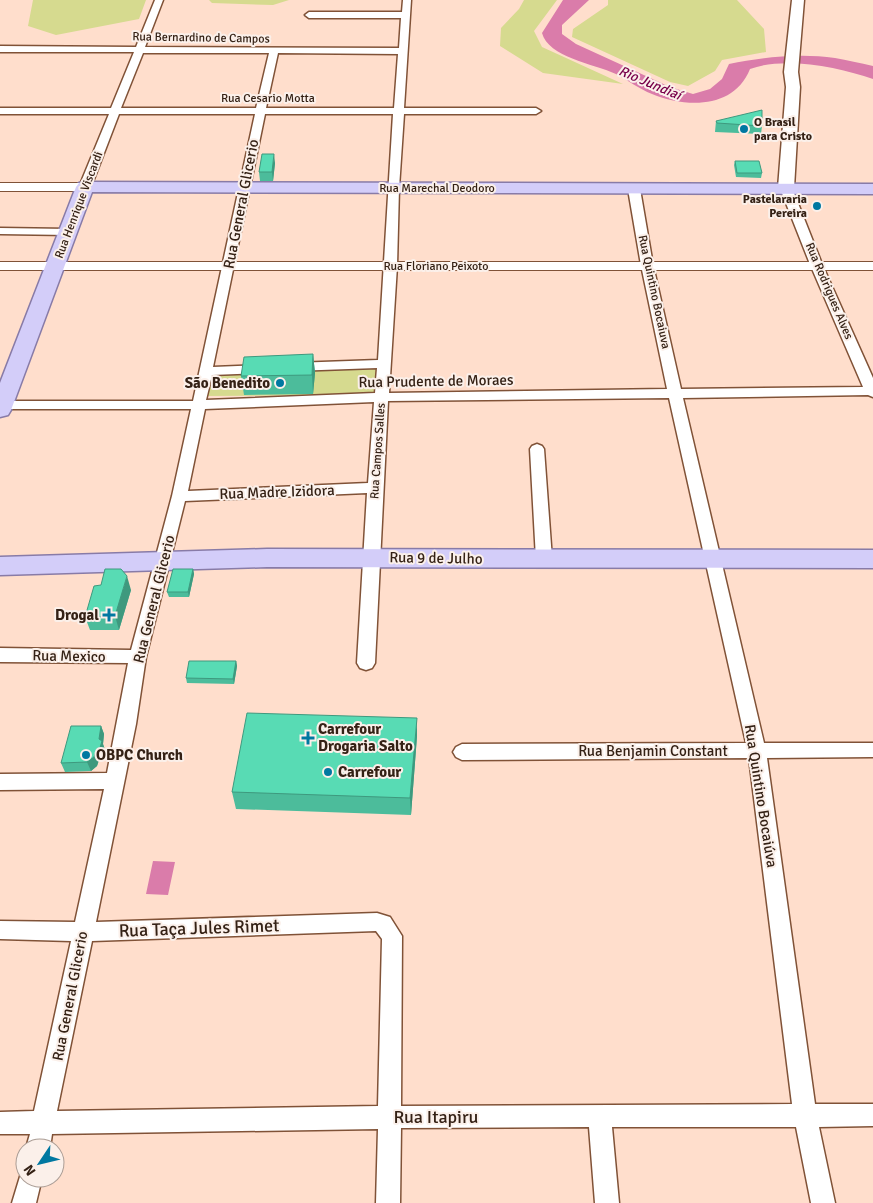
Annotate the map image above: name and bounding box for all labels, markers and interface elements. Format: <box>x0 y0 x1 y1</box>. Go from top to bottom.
street label: Rua Bernardino de Campos <box>132 29 270 47</box>
water label: Rio Jundiaí <box>616 62 687 105</box>
street label: Rua Cesario Motta <box>221 91 315 106</box>
place label: O Brasil para Cristo <box>754 115 812 144</box>
marker: O Brasil para Cristo <box>738 123 750 135</box>
street label: Rua General Glicerio <box>220 138 262 270</box>
street label: Rua Henrique Viscardi <box>52 149 106 261</box>
street label: Rua Marechal Deodoro <box>379 181 495 196</box>
place label: Pastelararia Pereira <box>743 192 807 221</box>
marker: Pastelararia Pereira <box>811 200 823 212</box>
street label: Rua Quintino Bocaiuva <box>635 234 673 350</box>
street label: Rua Rodrigues Alves <box>802 240 856 342</box>
street label: Rua Floriano Peixoto <box>384 259 488 274</box>
street label: Rua Prudente de Moraes <box>358 371 514 391</box>
place label: São Benedito <box>185 374 270 392</box>
marker: São Benedito <box>274 377 286 389</box>
street label: Rua Campos Salles <box>367 402 389 500</box>
street label: Rua Madre Izidora <box>219 481 335 503</box>
street label: Rua General Glicerio <box>129 533 179 665</box>
street label: Rua 9 de Julho <box>389 548 483 568</box>
place label: Drogal <box>55 606 99 624</box>
marker: Drogal <box>103 609 115 621</box>
street label: Rua Mexico <box>32 646 106 666</box>
place label: Carrefour Drogaria Salto <box>318 720 413 755</box>
street label: Rua Quintino Bocaiúva <box>741 723 781 869</box>
marker: Carrefour Drogaria Salto <box>302 732 314 744</box>
street label: Rua Benjamin Constant <box>578 742 728 760</box>
place label: OBPC Church <box>96 746 183 764</box>
marker: OBPC Church <box>80 749 92 761</box>
place label: Carrefour <box>338 763 401 781</box>
marker: Carrefour <box>322 766 334 778</box>
street label: Rua Taça Jules Rimet <box>118 914 280 942</box>
street label: Rua General Glicerio <box>49 930 91 1062</box>
street label: Rua Itapiru <box>394 1106 478 1128</box>
north arrow <box>15 1138 65 1188</box>
text: N <box>20 1161 40 1179</box>

